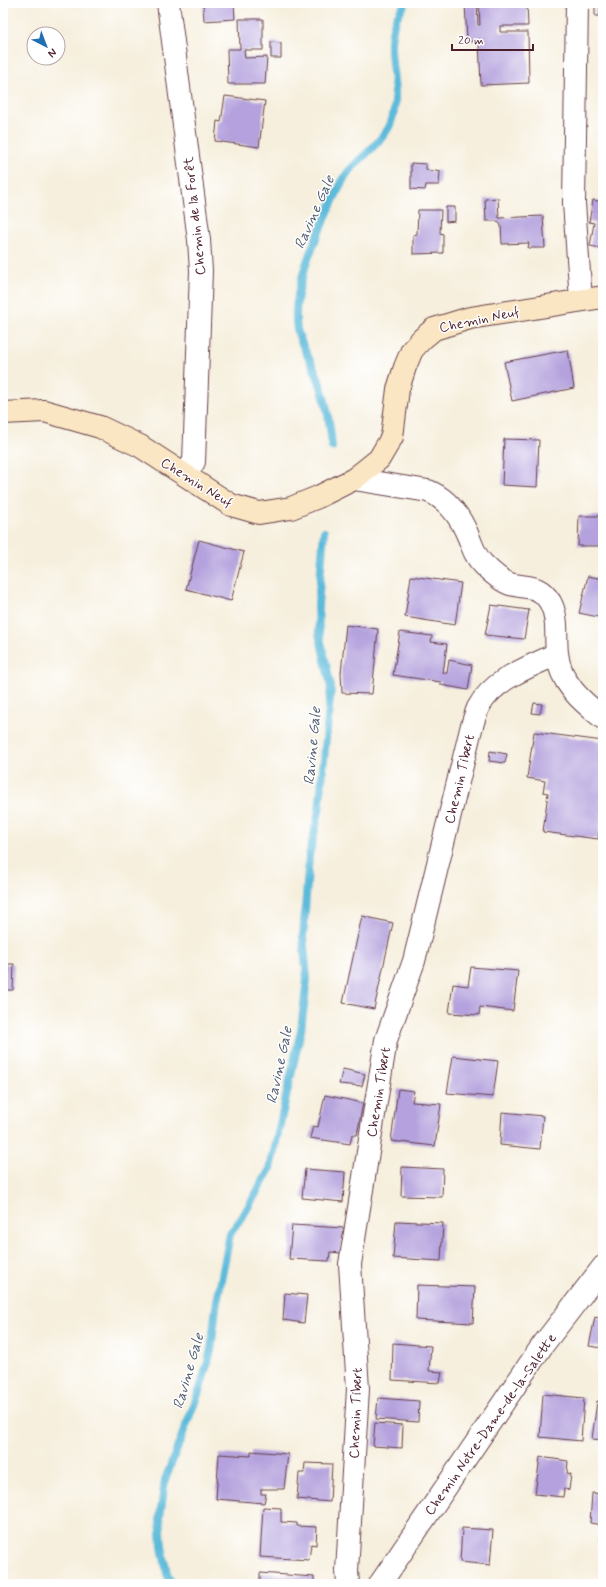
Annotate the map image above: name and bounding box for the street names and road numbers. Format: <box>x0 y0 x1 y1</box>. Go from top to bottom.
street label: Chemin de la Forêt <box>180 155 210 276</box>
street label: Chemin Neuf <box>438 303 521 337</box>
street label: Chemin Neuf <box>157 454 236 512</box>
street label: Chemin Tibert <box>441 733 479 826</box>
street label: Chemin Tibert <box>363 1046 395 1139</box>
street label: Chemin Notre-Dame-de-la-Salette <box>421 1330 561 1519</box>
street label: Chemin Tibert <box>345 1367 367 1459</box>

